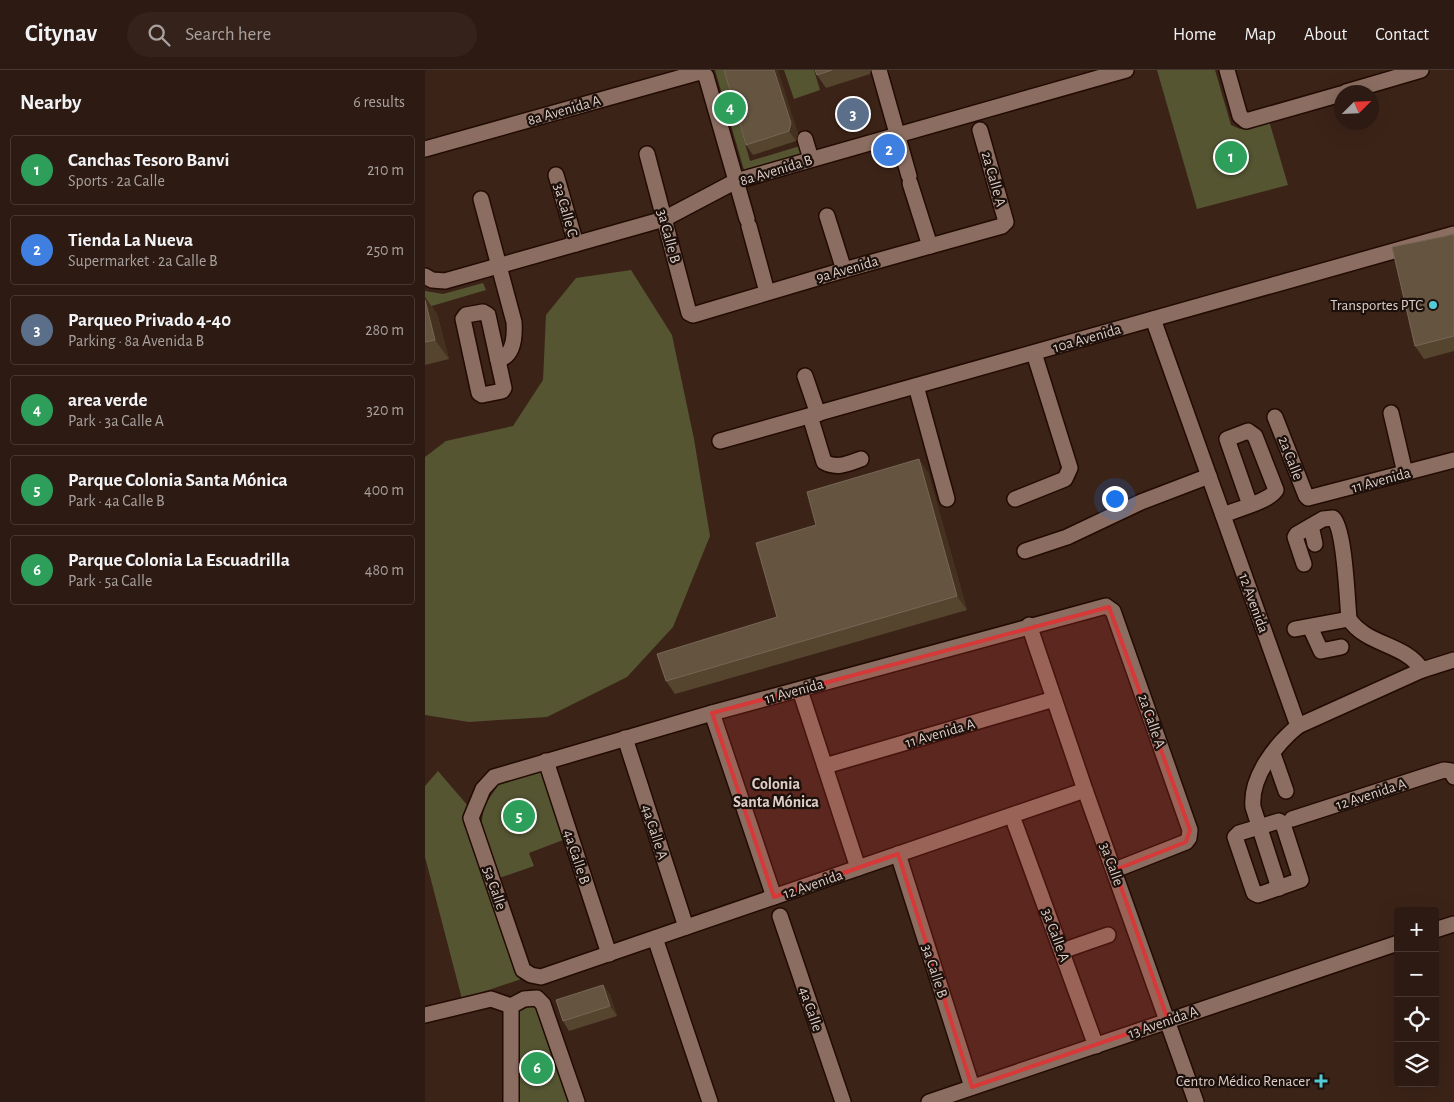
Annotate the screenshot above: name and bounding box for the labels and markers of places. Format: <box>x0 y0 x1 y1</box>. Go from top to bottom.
pin: 4 <box>714 89 746 127</box>
pin: 3 <box>837 95 869 133</box>
pin: 2 <box>873 131 905 169</box>
pin: 1 <box>1215 138 1247 176</box>
place label: Transportes PTC <box>1330 298 1423 313</box>
marker: Transportes PTC <box>1427 299 1439 311</box>
pin: 5 <box>503 797 535 835</box>
pin: 6 <box>521 1049 553 1087</box>
place label: Centro Médico Renacer <box>1176 1074 1310 1089</box>
marker: Centro Médico Renacer <box>1314 1074 1328 1088</box>

